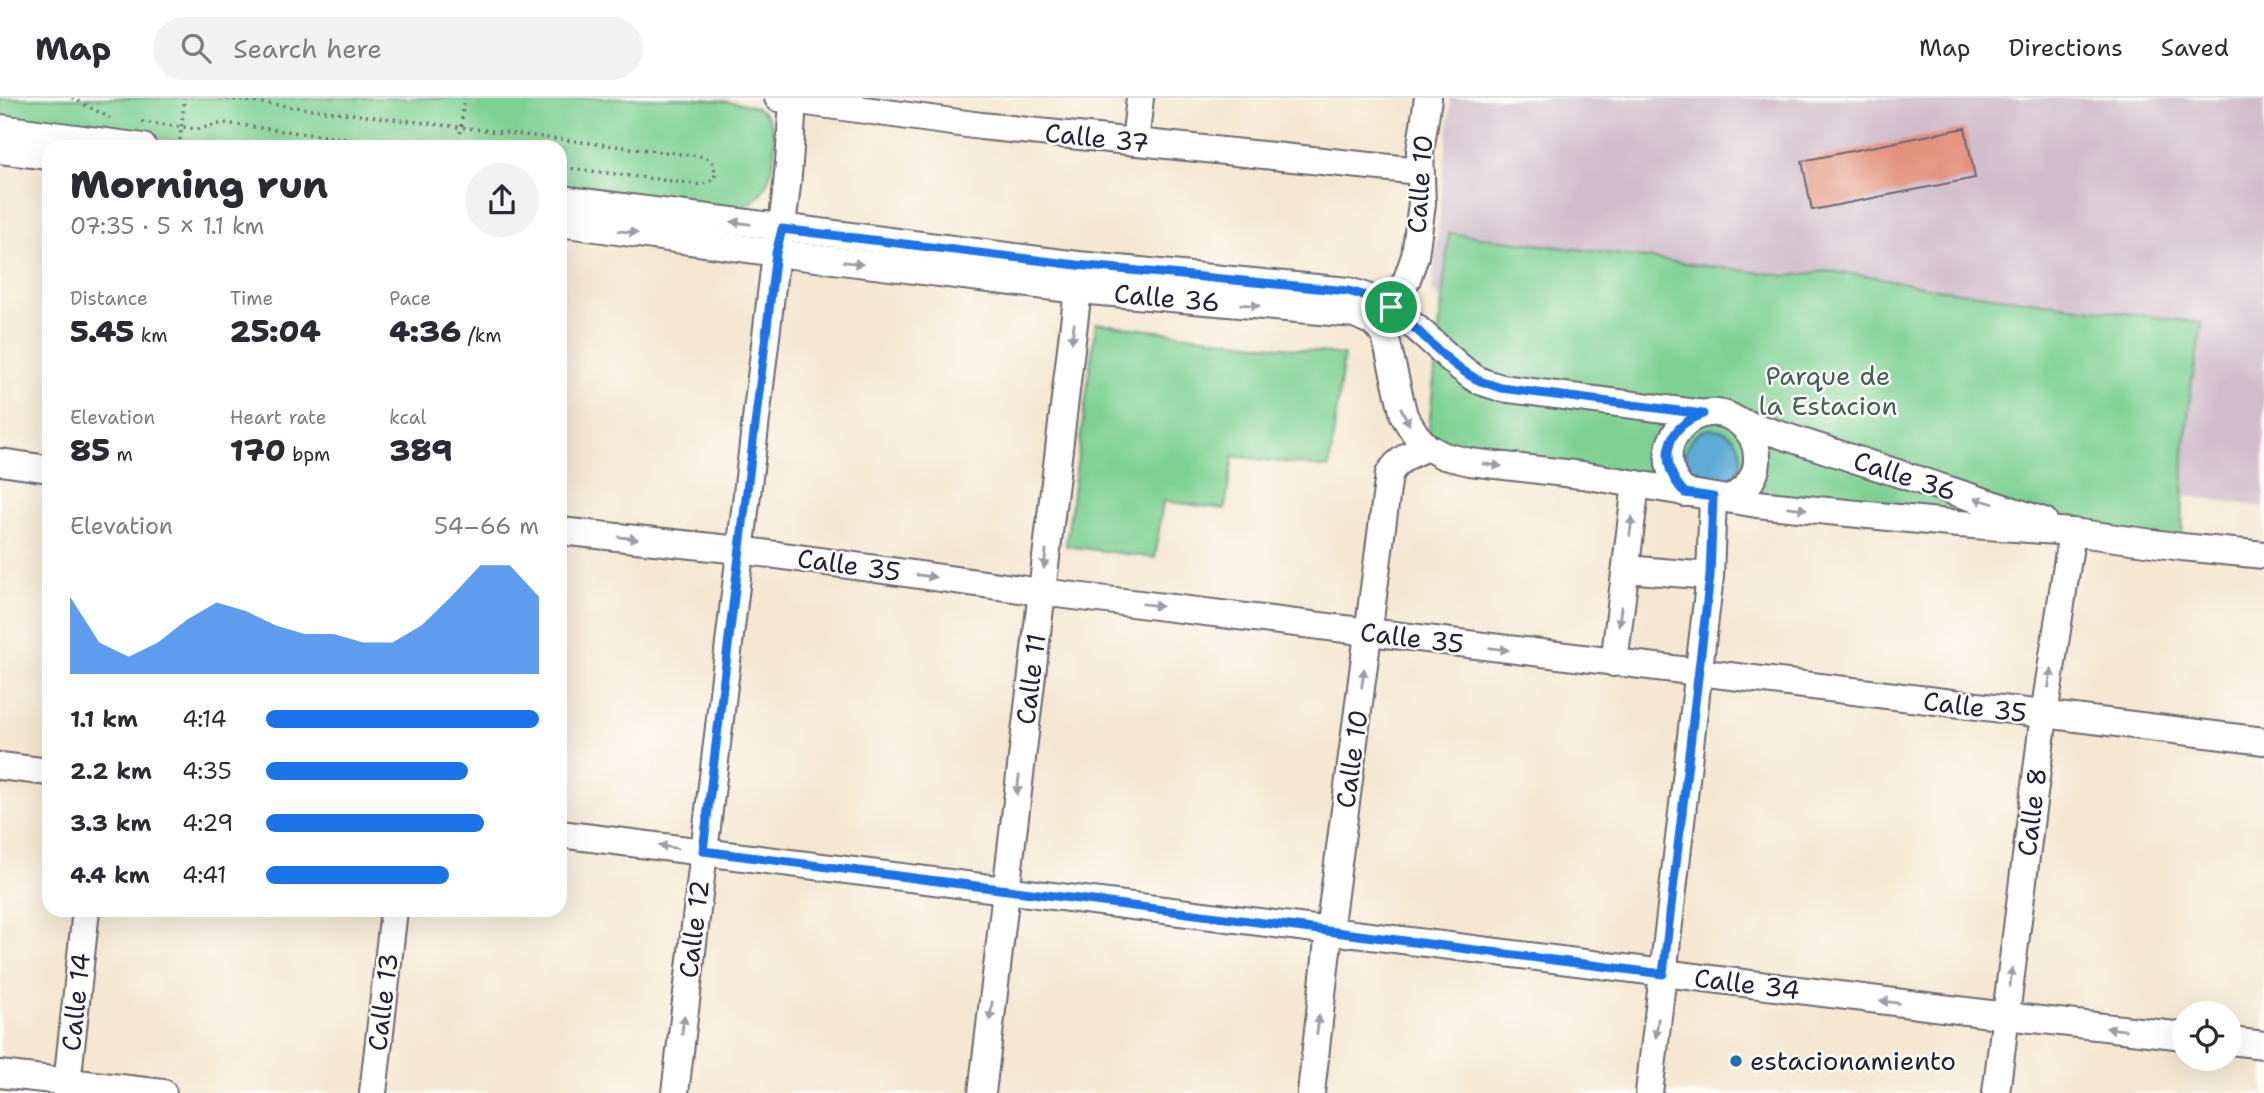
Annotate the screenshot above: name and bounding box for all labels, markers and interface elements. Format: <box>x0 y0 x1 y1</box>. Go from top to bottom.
search box <box>153 17 643 80</box>
text: Map <box>35 26 111 71</box>
icon: search <box>177 29 215 67</box>
text: Search here <box>233 31 382 66</box>
text: Map <box>1919 32 1970 64</box>
text: Directions <box>2008 32 2123 64</box>
text: Saved <box>2161 32 2229 64</box>
street label: Calle 37 <box>1043 115 1151 160</box>
street label: Calle 10 <box>1399 133 1440 235</box>
text: Morning run <box>70 159 328 210</box>
button: share <box>465 163 539 237</box>
text: 07:35 · 5 × 1.1 km <box>70 211 264 241</box>
one-way arrow <box>730 218 752 229</box>
one-way arrow <box>617 227 639 238</box>
one-way arrow <box>842 257 864 268</box>
street label: Calle 36 <box>1113 275 1222 320</box>
pin <box>1361 277 1421 337</box>
text: Distance <box>70 286 148 311</box>
text: Time <box>230 286 273 311</box>
text: Pace <box>389 286 431 311</box>
icon: arrive <box>1372 288 1410 326</box>
one-way arrow <box>1239 300 1261 311</box>
text: 5.45 <box>70 311 134 352</box>
text: 25:04 <box>230 311 321 352</box>
text: 4:36 <box>389 311 461 352</box>
one-way arrow <box>1068 322 1079 344</box>
text: km <box>134 323 168 348</box>
text: /km <box>461 323 502 348</box>
park label: Parque de la Estacion <box>1759 358 1897 423</box>
text: Elevation <box>70 405 155 430</box>
text: Heart rate <box>230 405 326 430</box>
text: kcal <box>389 405 426 430</box>
one-way arrow <box>1400 406 1411 426</box>
text: 85 <box>70 430 110 471</box>
text: 170 <box>230 430 286 471</box>
text: 389 <box>389 430 452 471</box>
text: m <box>110 442 133 467</box>
text: bpm <box>286 442 330 467</box>
street label: Calle 36 <box>1849 442 1961 509</box>
one-way arrow <box>1482 459 1504 470</box>
one-way arrow <box>1974 496 1995 506</box>
one-way arrow <box>1786 503 1808 514</box>
text: Elevation <box>70 511 173 541</box>
text: 54–66 m <box>434 511 539 541</box>
one-way arrow <box>1626 515 1637 537</box>
one-way arrow <box>617 533 639 544</box>
street label: Calle 35 <box>795 540 903 589</box>
one-way arrow <box>1040 548 1051 570</box>
one-way arrow <box>916 571 938 582</box>
one-way arrow <box>1141 600 1163 611</box>
one-way arrow <box>1614 605 1625 627</box>
street label: Calle 35 <box>1358 614 1466 661</box>
street label: Calle 11 <box>1008 631 1053 726</box>
one-way arrow <box>1489 643 1511 654</box>
one-way arrow <box>1358 667 1369 689</box>
one-way arrow <box>2045 667 2056 689</box>
street label: Calle 35 <box>1921 683 2029 730</box>
text: 1.1 km <box>70 704 138 734</box>
text: 4:14 <box>182 704 227 734</box>
street label: Calle 10 <box>1327 707 1376 810</box>
text: 2.2 km <box>70 756 152 786</box>
text: 4:35 <box>182 756 232 786</box>
street label: Calle 8 <box>2009 766 2054 858</box>
one-way arrow <box>1012 774 1023 796</box>
text: 3.3 km <box>70 808 151 838</box>
text: 4:29 <box>182 808 233 838</box>
one-way arrow <box>657 842 679 853</box>
text: 4.4 km <box>70 860 150 890</box>
text: 4:41 <box>182 860 227 890</box>
street label: Calle 12 <box>670 878 717 980</box>
street label: Calle 14 <box>53 951 98 1053</box>
street label: Calle 13 <box>359 951 406 1053</box>
street label: Calle 34 <box>1692 960 1802 1007</box>
one-way arrow <box>2005 965 2016 987</box>
one-way arrow <box>1879 996 1901 1007</box>
one-way arrow <box>986 1000 997 1022</box>
map controls <box>2172 1001 2242 1071</box>
button: locate <box>2172 1001 2242 1071</box>
one-way arrow <box>677 1014 688 1036</box>
one-way arrow <box>1313 1014 1324 1036</box>
one-way arrow <box>1651 1017 1662 1039</box>
one-way arrow <box>2105 1023 2127 1034</box>
place label: estacionamiento <box>1750 1043 1956 1078</box>
marker: estacionamiento <box>1728 1053 1744 1069</box>

